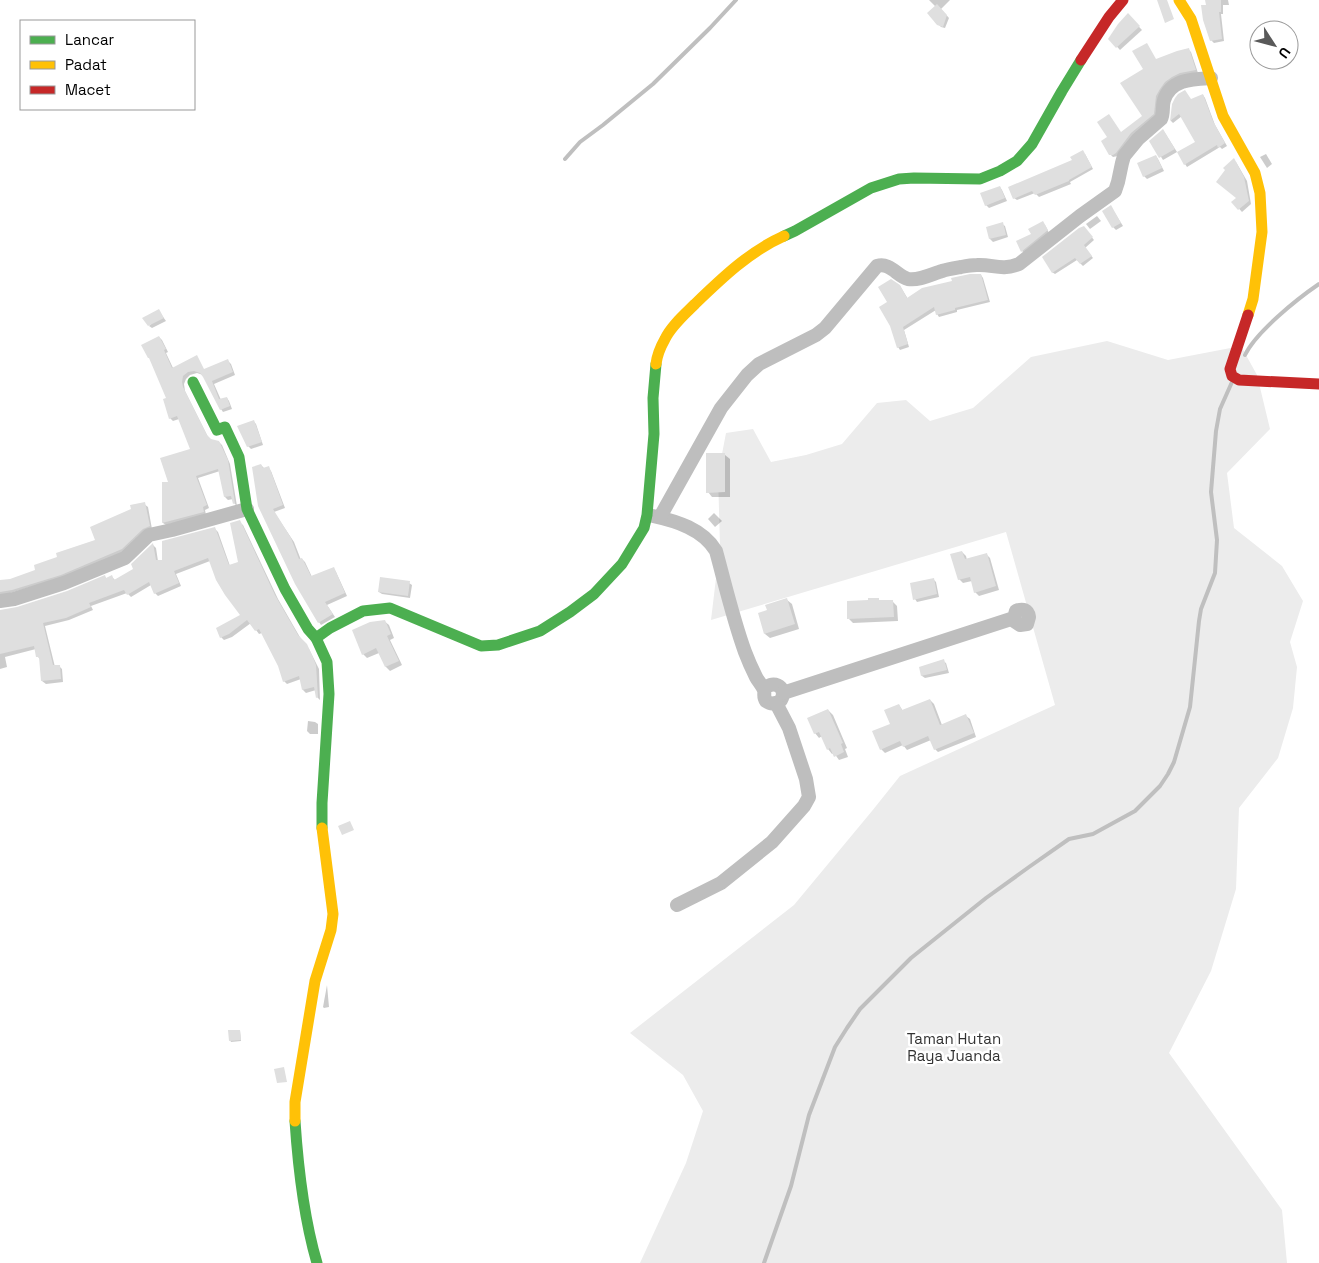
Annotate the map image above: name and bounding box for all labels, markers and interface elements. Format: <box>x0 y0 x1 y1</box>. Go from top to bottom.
legend <box>20 20 195 110</box>
north arrow <box>1249 20 1299 70</box>
text: Lancar <box>65 30 115 49</box>
text: U <box>1274 44 1295 62</box>
text: Padat <box>65 55 107 74</box>
text: Macet <box>65 80 111 99</box>
park label: Taman Hutan Raya Juanda <box>907 1029 1001 1065</box>

